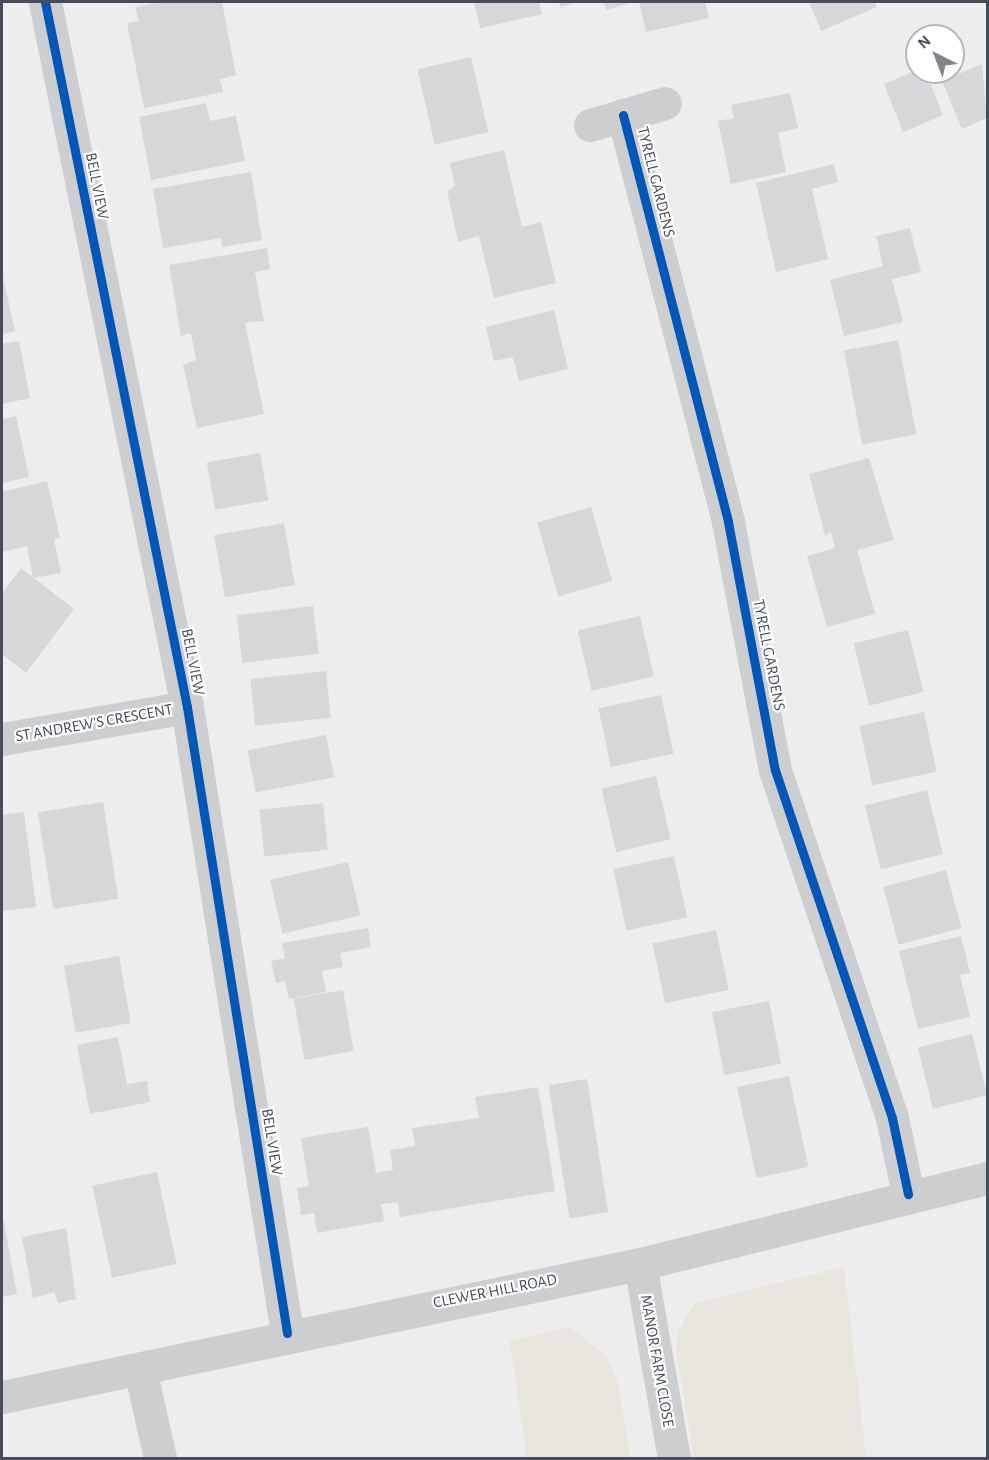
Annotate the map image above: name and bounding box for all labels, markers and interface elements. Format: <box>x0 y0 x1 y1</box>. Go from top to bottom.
north arrow <box>905 24 965 84</box>
text: N <box>915 32 934 52</box>
street label: TYRELL GARDENS <box>633 125 679 239</box>
street label: BELL VIEW <box>81 151 113 221</box>
street label: TYRELL GARDENS <box>749 598 789 712</box>
street label: BELL VIEW <box>177 627 209 697</box>
street label: ST ANDREW'S CRESCENT <box>14 700 174 746</box>
street label: BELL VIEW <box>257 1107 287 1177</box>
street label: CLEWER HILL ROAD <box>432 1270 558 1312</box>
street label: MANOR FARM CLOSE <box>636 1293 678 1429</box>

